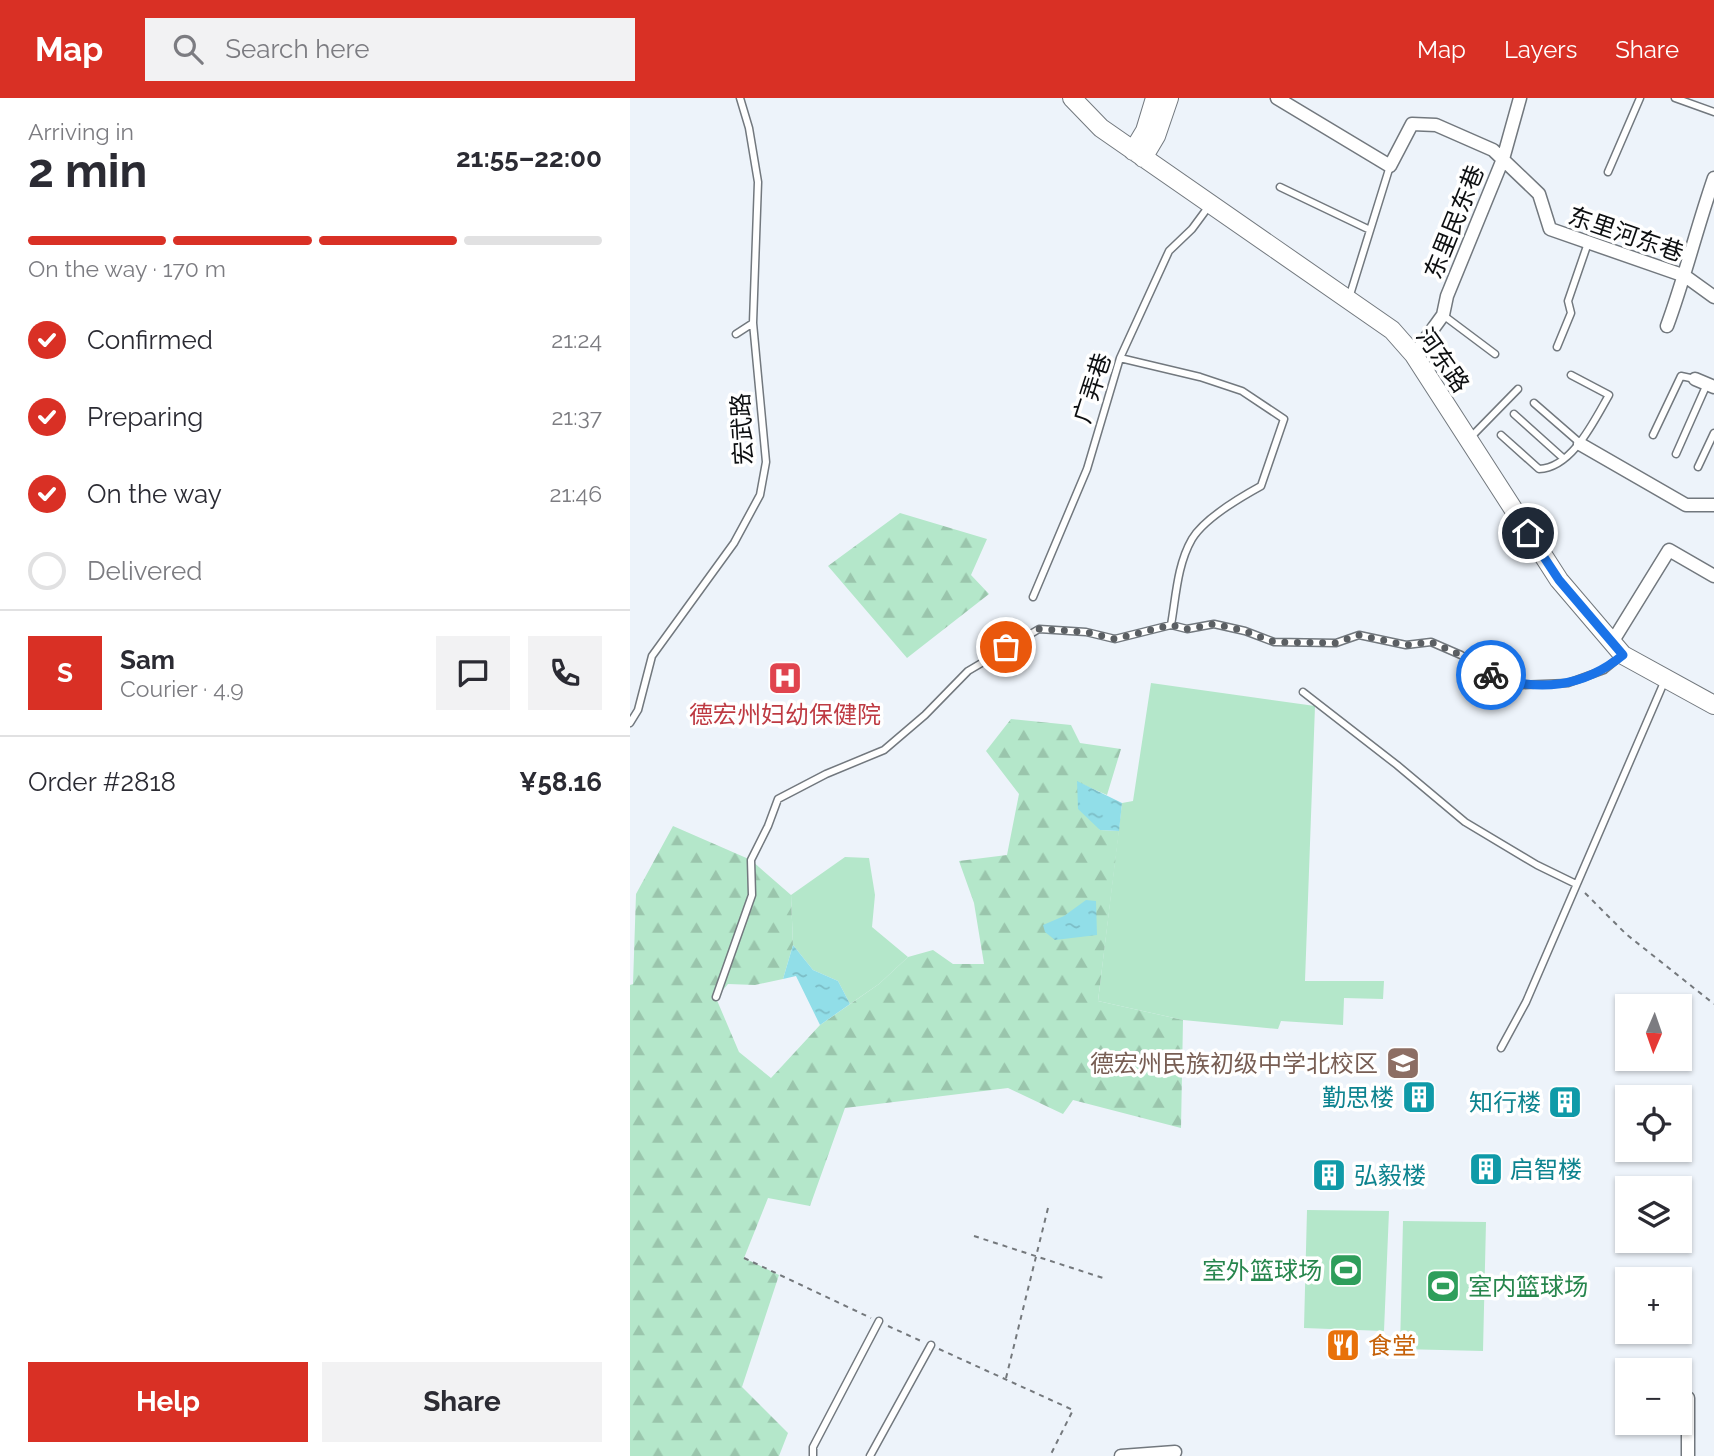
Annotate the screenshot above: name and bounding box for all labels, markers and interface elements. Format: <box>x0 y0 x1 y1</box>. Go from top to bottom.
search box <box>145 18 635 81</box>
text: Map <box>35 30 103 69</box>
icon: search <box>169 30 207 68</box>
text: Search here <box>225 34 370 64</box>
text: Map <box>1417 35 1466 64</box>
text: Layers <box>1504 35 1577 64</box>
text: Share <box>1615 35 1679 64</box>
text: Arriving in <box>28 118 134 145</box>
text: 21:55–22:00 <box>456 143 602 173</box>
text: 2 min <box>28 144 147 198</box>
street label: 东里民东巷 <box>1418 161 1490 283</box>
street label: 东里河东巷 <box>1565 201 1687 267</box>
text: On the way · 170 m <box>28 255 226 282</box>
icon: check <box>28 321 66 359</box>
street label: 河东路 <box>1410 322 1476 398</box>
text: Confirmed <box>87 325 213 355</box>
text: 21:24 <box>551 326 602 353</box>
street label: 广弄巷 <box>1067 349 1117 427</box>
street label: 宏武路 <box>726 392 758 466</box>
icon: check <box>28 398 66 436</box>
text: Preparing <box>87 402 203 432</box>
text: 21:37 <box>551 403 602 430</box>
icon: check <box>28 475 66 513</box>
text: On the way <box>87 479 222 509</box>
text: 21:46 <box>549 480 602 507</box>
pin <box>1498 503 1558 563</box>
icon: home <box>1509 514 1547 552</box>
text: Delivered <box>87 556 202 586</box>
pin <box>976 617 1036 677</box>
icon: bag <box>987 628 1025 666</box>
button: chat <box>436 636 510 710</box>
button: phone <box>528 636 602 710</box>
courier <box>1456 640 1526 710</box>
text: Sam <box>120 645 175 675</box>
icon: bike <box>1472 656 1510 694</box>
text: S <box>57 658 73 688</box>
hospital icon: 德宏州妇幼保健院 <box>766 659 804 697</box>
text: Courier · 4.9 <box>120 675 244 702</box>
place label: 德宏州妇幼保健院 <box>689 700 881 729</box>
text: Order #2818 <box>28 767 176 797</box>
text: ¥58.16 <box>519 767 602 797</box>
north arrow <box>1615 994 1692 1071</box>
map controls <box>1615 994 1692 1435</box>
school or university icon: 德宏州民族初级中学北校区 <box>1384 1044 1422 1082</box>
place label: 德宏州民族初级中学北校区 <box>1090 1049 1378 1078</box>
building icon: 勤思楼 <box>1400 1078 1438 1116</box>
place label: 勤思楼 <box>1322 1083 1394 1112</box>
building icon: 知行楼 <box>1546 1083 1584 1121</box>
button: locate <box>1615 1085 1692 1162</box>
place label: 知行楼 <box>1469 1088 1541 1117</box>
building icon: 启智楼 <box>1467 1150 1505 1188</box>
place label: 启智楼 <box>1510 1155 1582 1184</box>
building icon: 弘毅楼 <box>1310 1156 1348 1194</box>
place label: 弘毅楼 <box>1354 1161 1426 1190</box>
button: layers <box>1615 1176 1692 1253</box>
sports icon: 室外篮球场 <box>1327 1251 1365 1289</box>
place label: 室外篮球场 <box>1202 1256 1322 1285</box>
sports icon: 室内篮球场 <box>1424 1267 1462 1305</box>
button: + <box>1615 1267 1692 1344</box>
place label: 室内篮球场 <box>1468 1272 1588 1301</box>
restaurant icon: 食堂 <box>1324 1326 1362 1364</box>
place label: 食堂 <box>1368 1331 1416 1360</box>
button: − <box>1615 1358 1692 1435</box>
button: Help <box>28 1362 308 1442</box>
button: Share <box>322 1362 602 1442</box>

